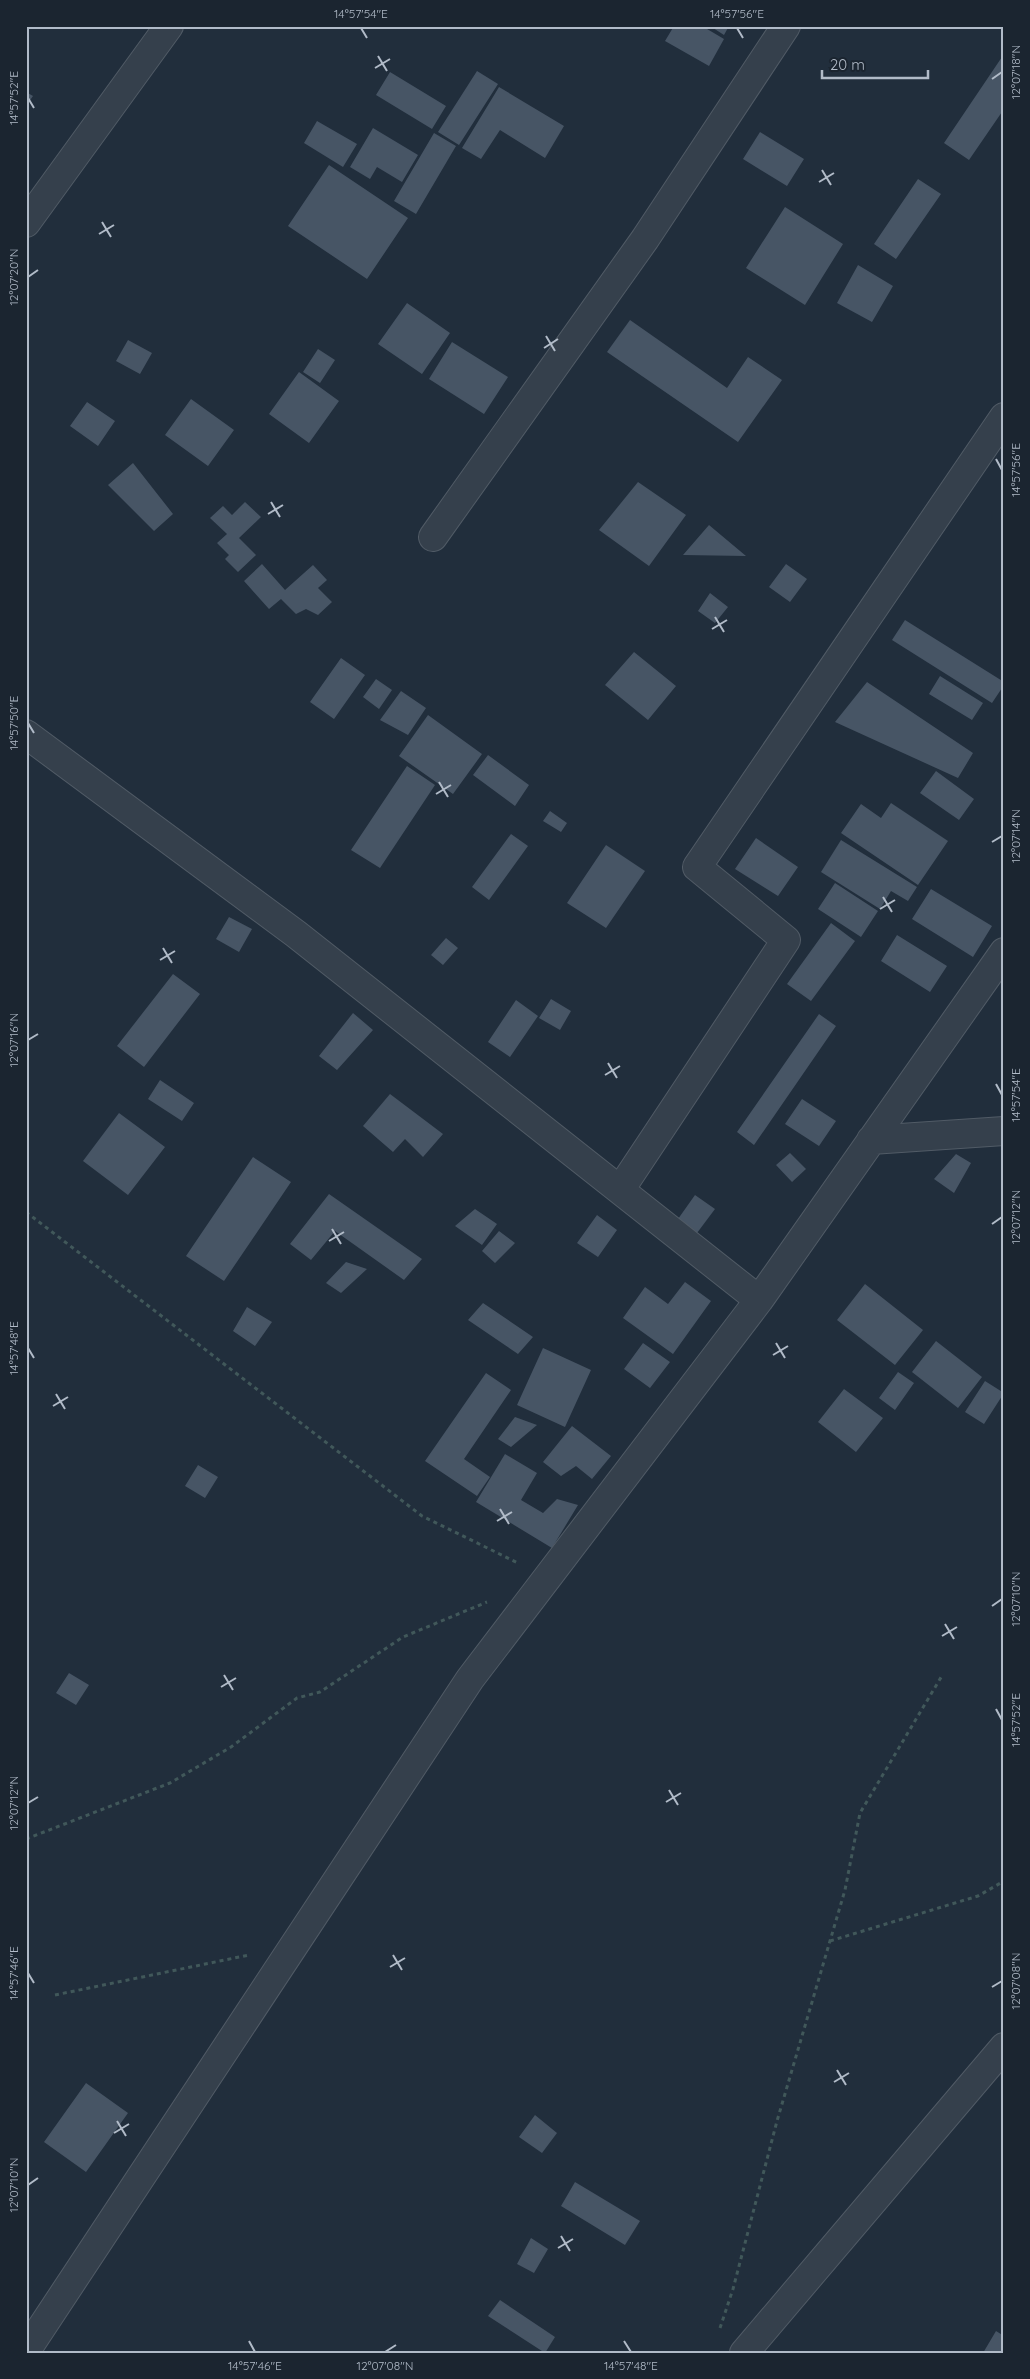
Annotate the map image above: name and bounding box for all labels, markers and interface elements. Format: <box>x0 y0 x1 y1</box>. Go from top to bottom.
text: 14°57'54"E <box>334 6 388 21</box>
text: 14°57'56"E <box>710 6 764 21</box>
text: 12°07'18"N <box>1008 45 1023 99</box>
scale bar <box>822 48 929 80</box>
text: 20 m <box>830 55 865 74</box>
text: 14°57'52"E <box>6 71 21 125</box>
text: 12°07'20"N <box>6 248 21 306</box>
text: 14°57'56"E <box>1008 443 1023 497</box>
text: 14°57'50"E <box>6 695 21 750</box>
text: 12°07'14"N <box>1008 809 1023 863</box>
text: 12°07'16"N <box>6 1013 21 1067</box>
text: 14°57'54"E <box>1008 1068 1023 1122</box>
text: 12°07'12"N <box>1008 1190 1023 1244</box>
text: 14°57'48"E <box>6 1321 21 1375</box>
text: 12°07'10"N <box>1008 1572 1023 1626</box>
text: 14°57'52"E <box>1008 1693 1023 1747</box>
text: 12°07'12"N <box>6 1776 21 1830</box>
text: 14°57'46"E <box>6 1946 21 2000</box>
text: 12°07'08"N <box>1008 1953 1023 2009</box>
text: 12°07'10"N <box>6 2158 21 2212</box>
text: 14°57'46"E <box>228 2358 282 2373</box>
text: 12°07'08"N <box>357 2358 413 2373</box>
text: 14°57'48"E <box>604 2358 658 2373</box>

